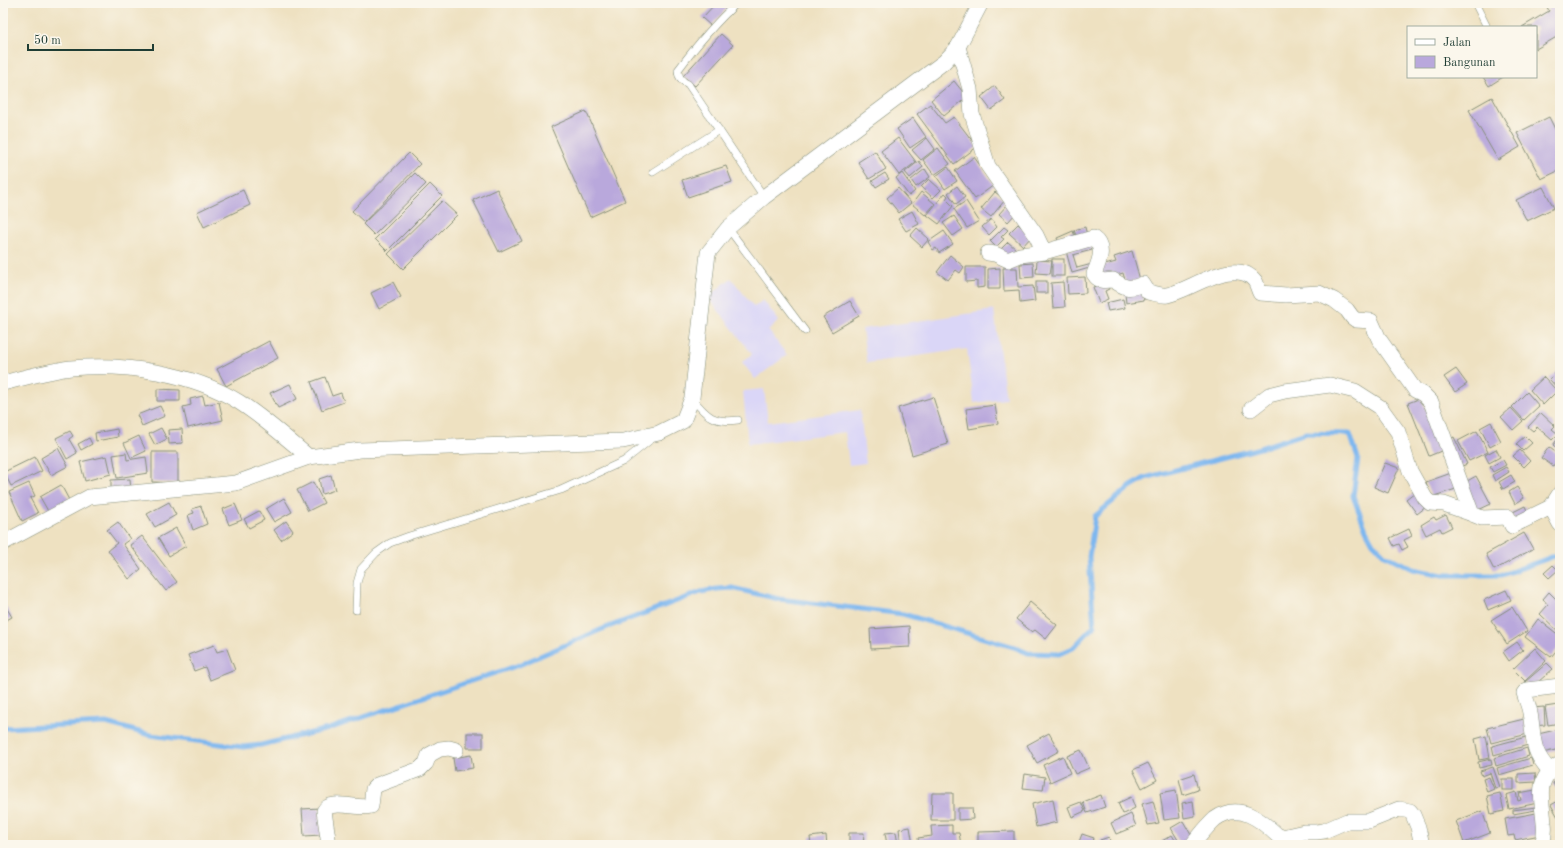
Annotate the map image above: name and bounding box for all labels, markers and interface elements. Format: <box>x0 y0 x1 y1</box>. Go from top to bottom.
scale bar <box>28 26 153 52</box>
legend <box>1407 26 1537 78</box>
text: 50 m <box>34 34 61 47</box>
text: Jalan <box>1443 37 1472 49</box>
text: Bangunan <box>1443 57 1496 69</box>

